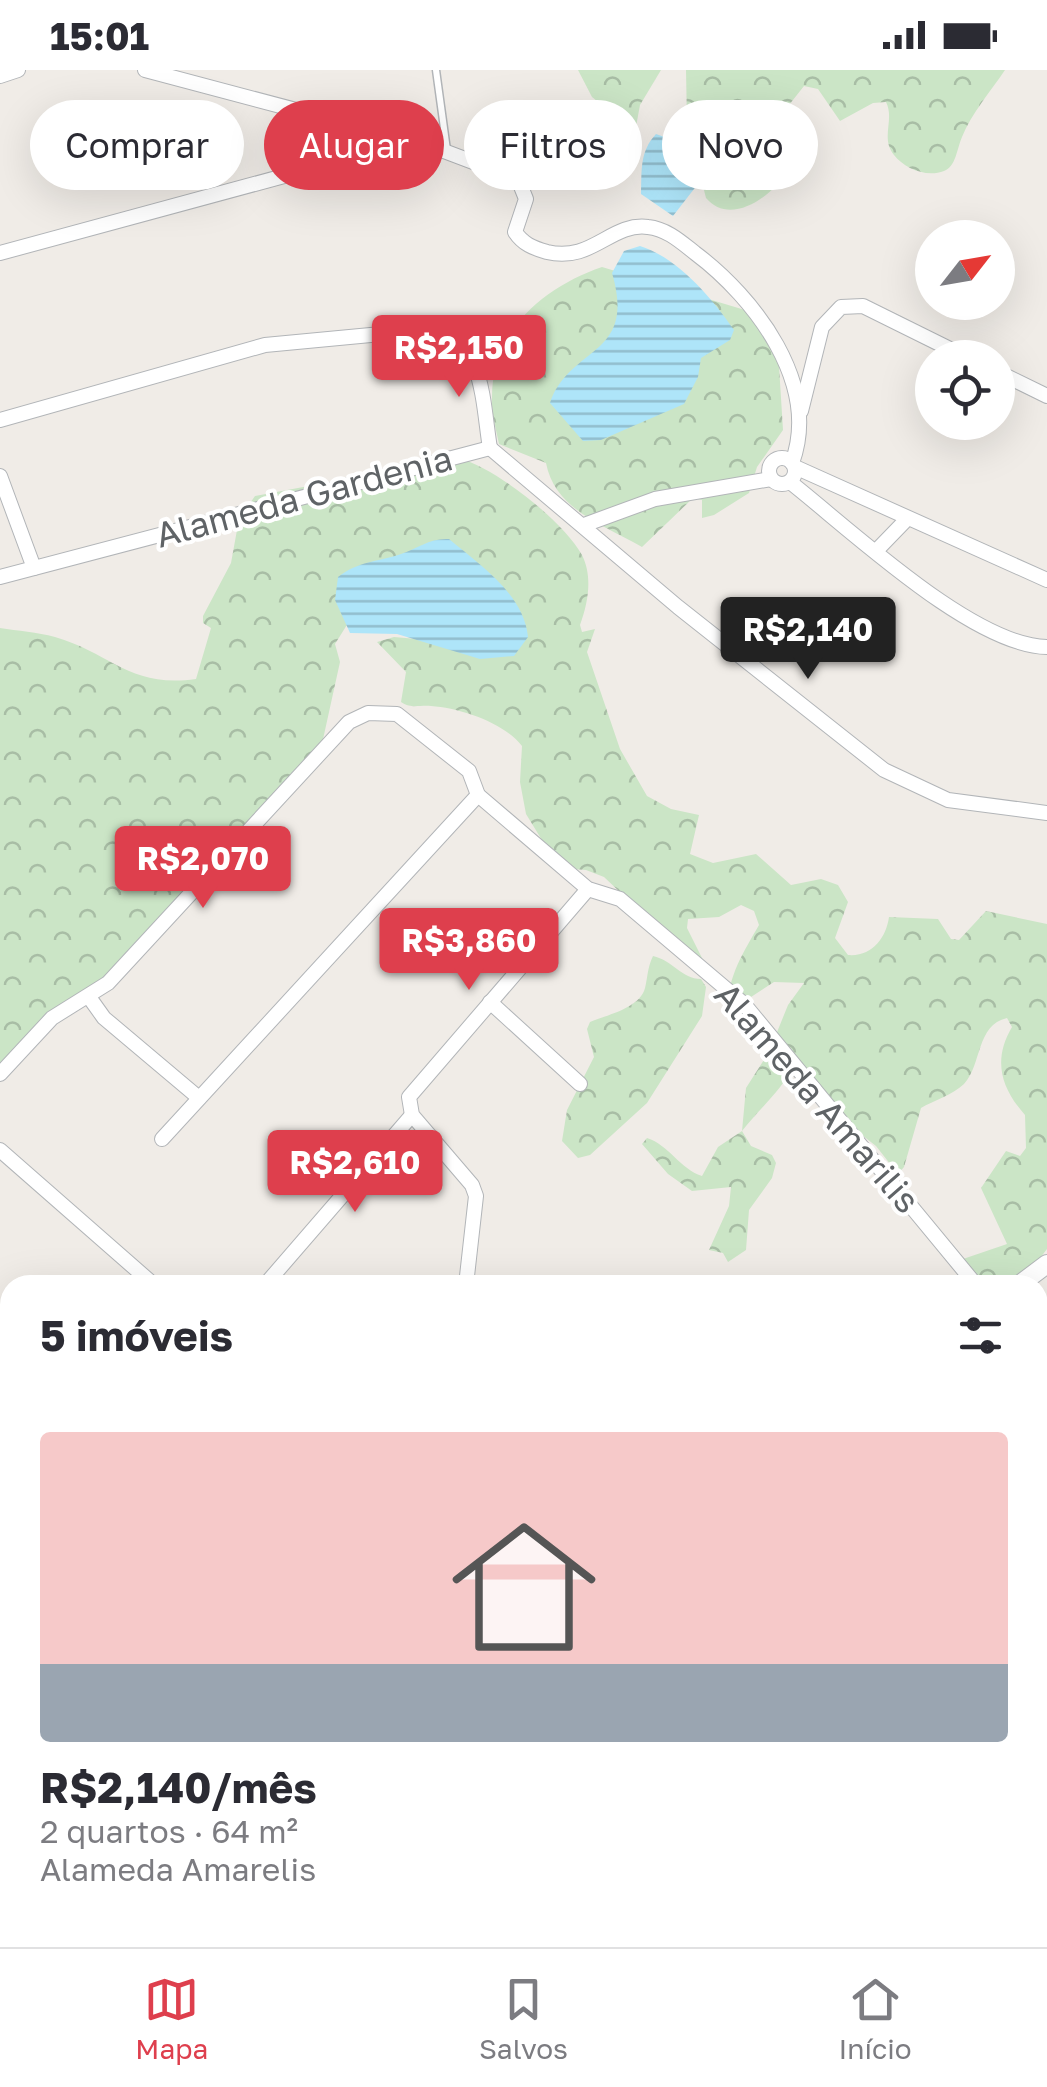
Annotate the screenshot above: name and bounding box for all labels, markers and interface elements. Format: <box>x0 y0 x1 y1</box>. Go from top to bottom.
text: 15:01 <box>50 13 149 58</box>
chip: Comprar <box>30 100 244 190</box>
chip: Alugar <box>264 100 444 190</box>
chip: Filtros <box>464 100 642 190</box>
chip: Novo <box>662 100 818 190</box>
north arrow <box>915 220 1015 320</box>
map controls <box>915 220 1015 440</box>
pin: R$2,150 <box>367 315 551 400</box>
text: R$2,150 <box>394 328 524 366</box>
button: locate <box>915 340 1015 440</box>
street label: Alameda Gardenia <box>151 436 457 556</box>
pin: R$2,140 <box>716 597 900 682</box>
text: R$2,140 <box>743 610 873 648</box>
pin: R$2,070 <box>111 826 295 911</box>
text: R$2,070 <box>137 839 269 877</box>
pin: R$3,860 <box>377 908 561 993</box>
text: R$3,860 <box>401 921 537 959</box>
street label: Alameda Amarilis <box>706 974 929 1221</box>
pin: R$2,610 <box>263 1130 447 1215</box>
text: R$2,610 <box>289 1143 421 1181</box>
icon: filters <box>953 1308 1008 1363</box>
text: 5 imóveis <box>40 1310 233 1360</box>
icon: home <box>434 1497 614 1677</box>
text: R$2,140/mês <box>40 1762 317 1812</box>
text: 2 quartos · 64 m² <box>40 1812 298 1850</box>
text: Alameda Amarelis <box>40 1850 316 1888</box>
tab: Mapa <box>135 1972 208 2065</box>
tab: Salvos <box>479 1972 568 2065</box>
tab: Início <box>839 1972 912 2065</box>

